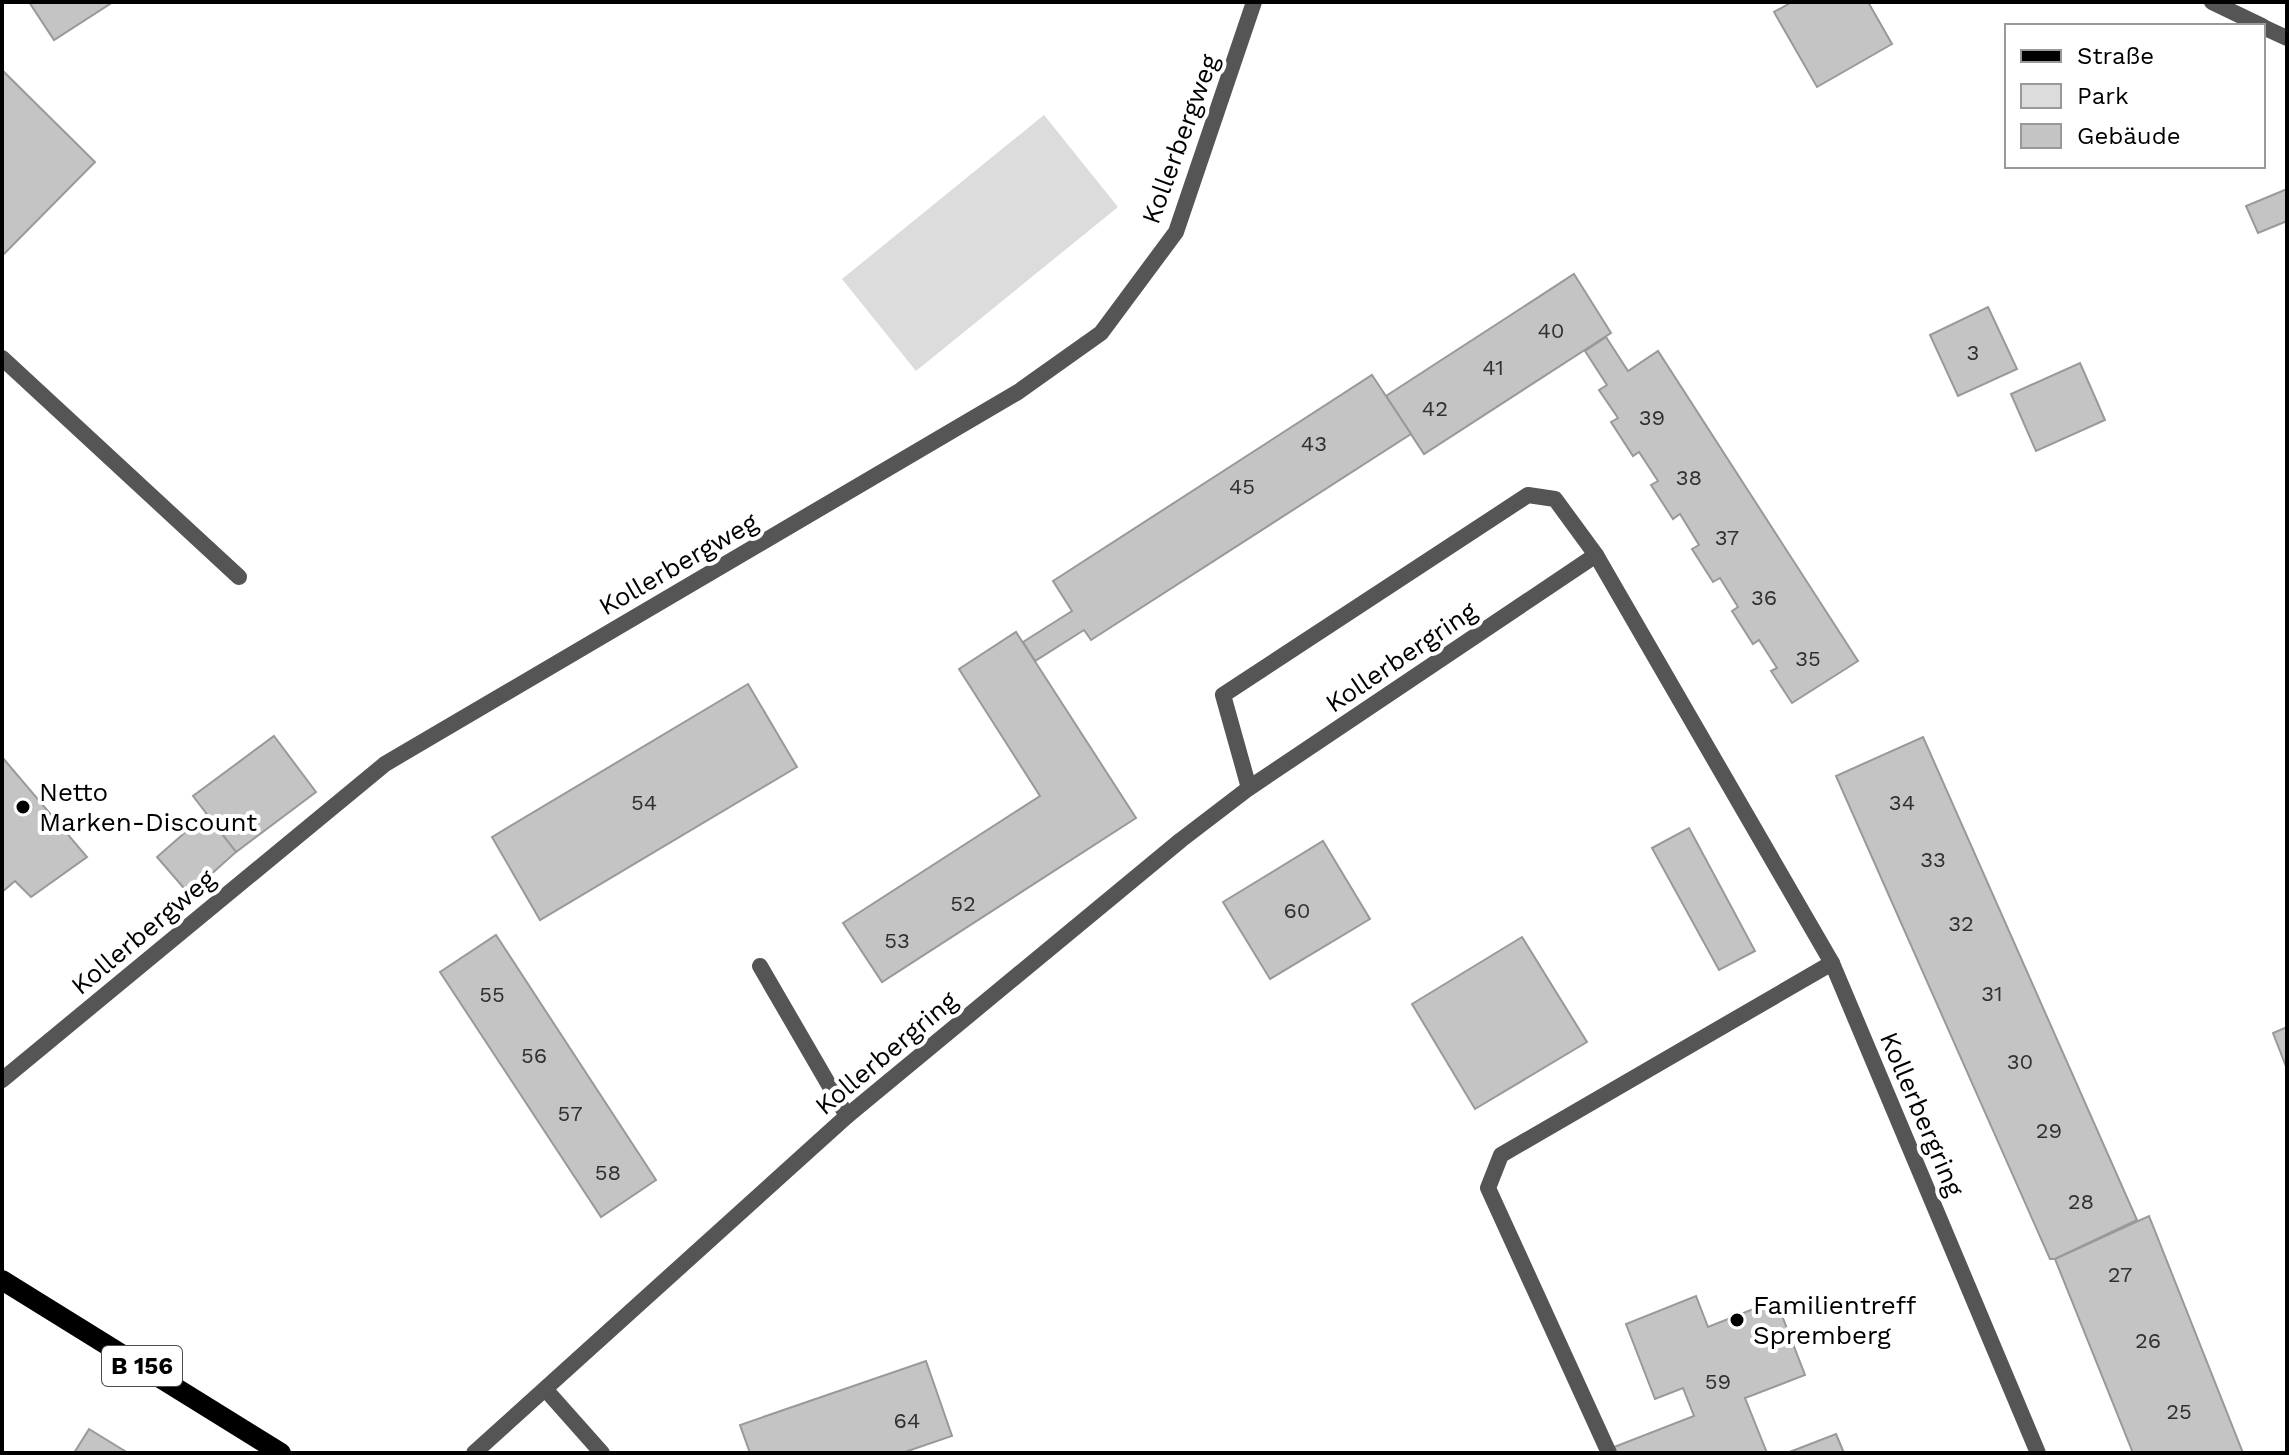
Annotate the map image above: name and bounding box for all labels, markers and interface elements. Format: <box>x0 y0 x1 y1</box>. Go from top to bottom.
legend <box>2005 24 2265 168</box>
text: Straße <box>2077 42 2154 70</box>
street label: Kollerbergweg <box>1135 50 1225 228</box>
text: Park <box>2077 82 2129 110</box>
text: Gebäude <box>2077 122 2181 150</box>
house number: 40 <box>1537 318 1565 343</box>
house number: 3 <box>1967 340 1979 365</box>
house number: 41 <box>1482 355 1504 380</box>
house number: 42 <box>1422 396 1448 421</box>
house number: 39 <box>1639 405 1665 430</box>
house number: 43 <box>1301 431 1327 456</box>
house number: 38 <box>1676 465 1702 490</box>
house number: 45 <box>1229 474 1255 499</box>
street label: Kollerbergweg <box>593 506 763 622</box>
house number: 37 <box>1715 525 1739 550</box>
house number: 36 <box>1751 585 1777 610</box>
street label: Kollerbergring <box>1320 595 1482 719</box>
house number: 35 <box>1795 646 1821 671</box>
place label: Netto Marken-Discount <box>39 777 257 837</box>
house number: 54 <box>631 790 657 815</box>
house number: 34 <box>1889 790 1915 815</box>
marker: Netto Marken-Discount <box>14 798 32 816</box>
house number: 33 <box>1920 847 1946 872</box>
street label: Kollerbergweg <box>65 863 221 1001</box>
house number: 52 <box>950 891 976 916</box>
house number: 60 <box>1283 898 1311 923</box>
house number: 32 <box>1948 911 1974 936</box>
house number: 53 <box>884 928 910 953</box>
house number: 31 <box>1981 981 2003 1006</box>
house number: 55 <box>479 982 505 1007</box>
street label: Kollerbergring <box>809 985 963 1121</box>
street label: Kollerbergring <box>1874 1027 1970 1201</box>
house number: 56 <box>521 1043 547 1068</box>
house number: 30 <box>2007 1049 2033 1074</box>
house number: 57 <box>557 1101 583 1126</box>
house number: 29 <box>2036 1118 2062 1143</box>
house number: 58 <box>595 1160 621 1185</box>
house number: 28 <box>2068 1189 2094 1214</box>
house number: 27 <box>2108 1262 2132 1287</box>
place label: Familientreff Spremberg <box>1753 1290 1917 1350</box>
marker: Familientreff Spremberg <box>1728 1311 1746 1329</box>
house number: 26 <box>2135 1328 2161 1353</box>
road number: B 156 <box>102 1346 182 1386</box>
house number: 59 <box>1705 1369 1731 1394</box>
house number: 25 <box>2166 1399 2192 1424</box>
house number: 64 <box>894 1408 920 1433</box>

